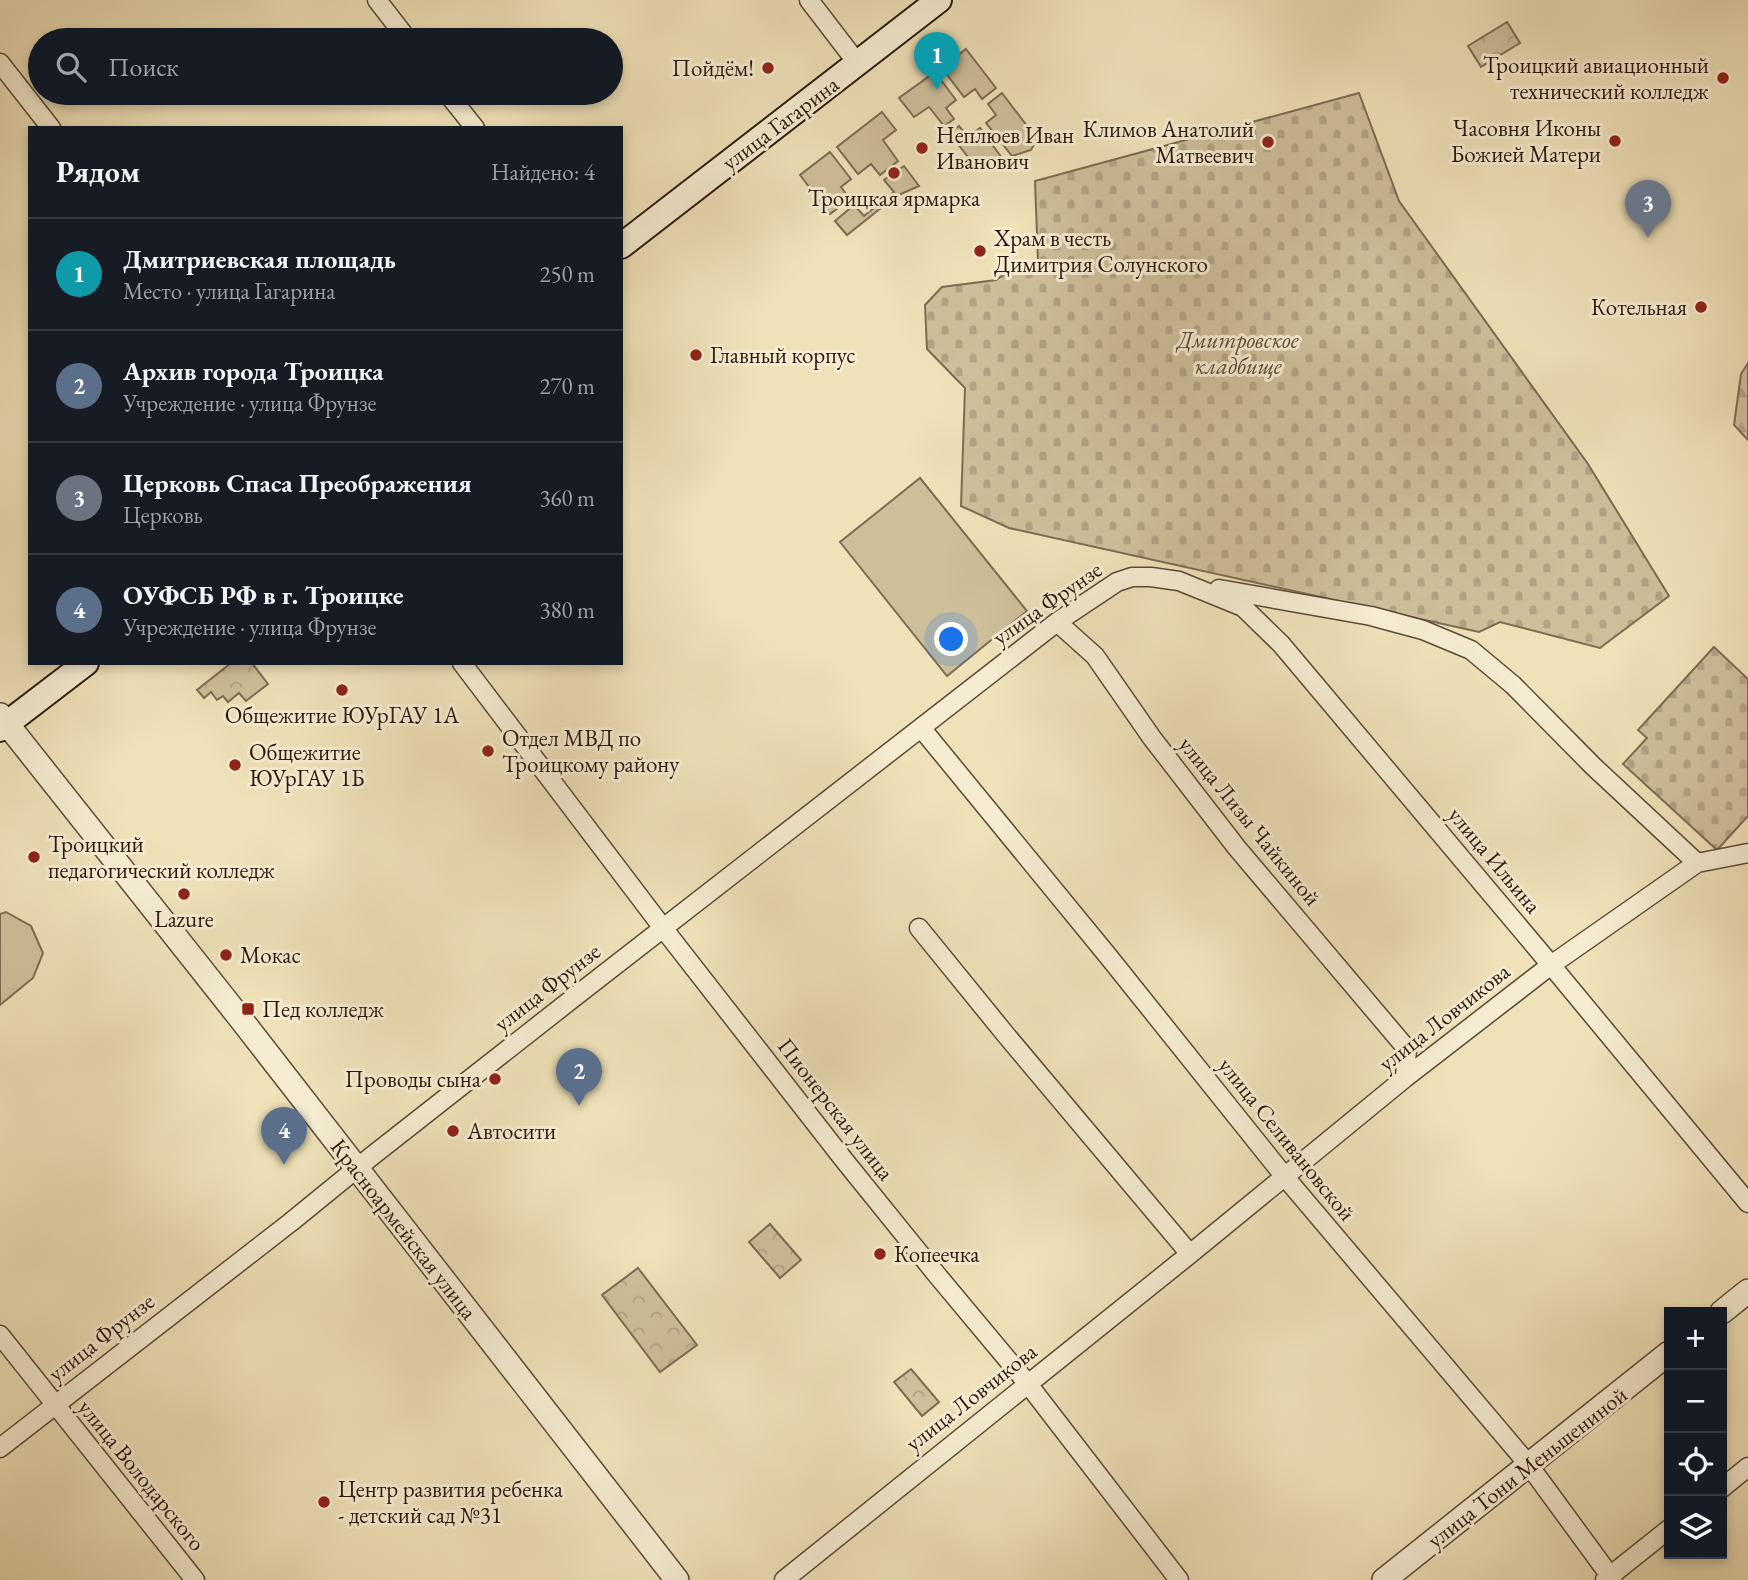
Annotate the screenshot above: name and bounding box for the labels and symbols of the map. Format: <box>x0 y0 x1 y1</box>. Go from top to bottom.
pin: 1 <box>914 32 960 90</box>
place label: Троицкий авиационный технический колледж <box>1483 50 1709 106</box>
place label: Пойдём! <box>672 53 754 83</box>
marker: Пойдём! <box>760 60 776 76</box>
street label: улица Гагарина <box>715 69 845 177</box>
marker: Троицкий авиационный технический колледж <box>1715 70 1731 86</box>
place label: Часовня Иконы Божией Матери <box>1451 113 1601 169</box>
place label: Климов Анатолий Матвеевич <box>1083 114 1254 170</box>
place label: Неплюев Иван Иванович <box>936 120 1074 176</box>
marker: Часовня Иконы Божией Матери <box>1607 133 1623 149</box>
marker: Климов Анатолий Матвеевич <box>1260 134 1276 150</box>
marker: Неплюев Иван Иванович <box>914 140 930 156</box>
marker: Троицкая ярмарка <box>886 165 902 181</box>
pin: 3 <box>1625 180 1671 238</box>
place label: Троицкая ярмарка <box>808 183 981 213</box>
place label: Храм в честь Димитрия Солунского <box>993 223 1208 279</box>
marker: Храм в честь Димитрия Солунского <box>972 243 988 259</box>
place label: Котельная <box>1591 292 1687 322</box>
marker: Котельная <box>1693 299 1709 315</box>
park label: Дмитровское кладбище <box>1175 325 1300 381</box>
place label: Главный корпус <box>710 340 856 370</box>
marker: Главный корпус <box>688 347 704 363</box>
street label: улица Фрунзе <box>986 554 1108 652</box>
your location <box>934 622 968 656</box>
marker: Общежитие ЮУрГАУ 1А <box>334 682 350 698</box>
place label: Общежитие ЮУрГАУ 1А <box>225 700 460 730</box>
place label: Отдел МВД по Троицкому району <box>502 723 680 779</box>
street label: улица Лизы Чайкиной <box>1172 730 1328 912</box>
place label: Общежитие ЮУрГАУ 1Б <box>249 737 365 793</box>
marker: Отдел МВД по Троицкому району <box>480 743 496 759</box>
marker: Общежитие ЮУрГАУ 1Б <box>227 757 243 773</box>
street label: улица Ильина <box>1442 801 1549 920</box>
place label: Троицкий педагогический колледж <box>48 829 275 885</box>
marker: Троицкий педагогический колледж <box>26 849 42 865</box>
marker: Lazure <box>176 886 192 902</box>
place label: Lazure <box>154 904 214 934</box>
street label: улица Фрунзе <box>488 936 606 1038</box>
place label: Мокас <box>240 940 301 970</box>
marker: Мокас <box>218 947 234 963</box>
street label: улица Ловчикова <box>1372 956 1516 1078</box>
place label: Пед колледж <box>262 994 384 1024</box>
marker: Пед колледж <box>240 1001 256 1017</box>
street label: Пионерская улица <box>771 1032 902 1187</box>
pin: 2 <box>556 1048 602 1106</box>
street label: улица Селивановской <box>1212 1051 1362 1227</box>
place label: Проводы сына <box>345 1064 482 1094</box>
marker: Проводы сына <box>487 1071 503 1087</box>
pin: 4 <box>261 1107 307 1165</box>
place label: Автосити <box>466 1116 556 1146</box>
marker: Автосити <box>445 1123 461 1139</box>
street label: Красноармейская улица <box>324 1132 485 1326</box>
place label: Копеечка <box>894 1239 980 1269</box>
marker: Копеечка <box>872 1246 888 1262</box>
street label: улица Фрунзе <box>42 1286 160 1388</box>
street label: улица Ловчикова <box>899 1336 1043 1458</box>
street label: улица Тони Меньшениной <box>1421 1379 1633 1555</box>
street label: улица Володарского <box>72 1393 212 1557</box>
place label: Центр развития ребенка - детский сад №31 <box>338 1474 564 1530</box>
marker: Центр развития ребенка - детский сад №31 <box>316 1494 332 1510</box>

